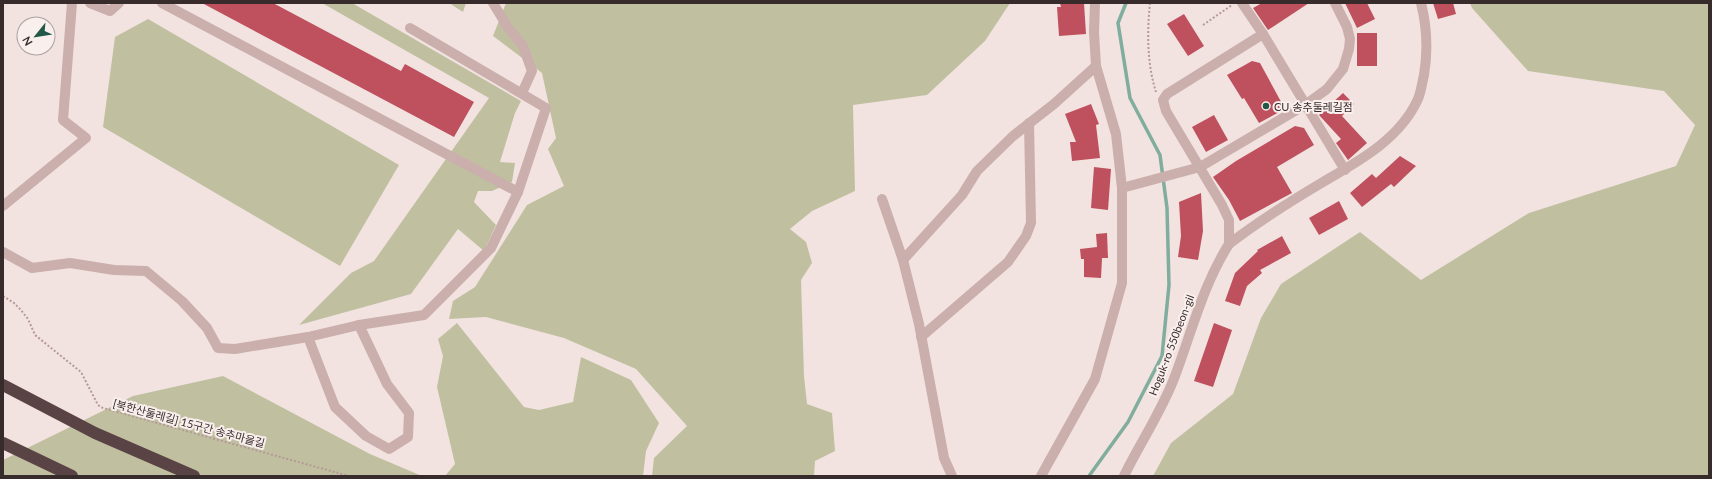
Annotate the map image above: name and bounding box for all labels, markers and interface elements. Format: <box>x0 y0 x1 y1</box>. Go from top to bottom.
north arrow <box>16 16 56 56</box>
text: N <box>19 34 35 48</box>
place label: CU 송추둘레길점 <box>1274 100 1353 113</box>
marker: CU 송추둘레길점 <box>1261 101 1271 111</box>
street label: Hoguk-ro 550beon-gil <box>1146 293 1196 397</box>
street label: [북한산둘레길] 15구간 송추마을길 <box>112 396 266 450</box>

